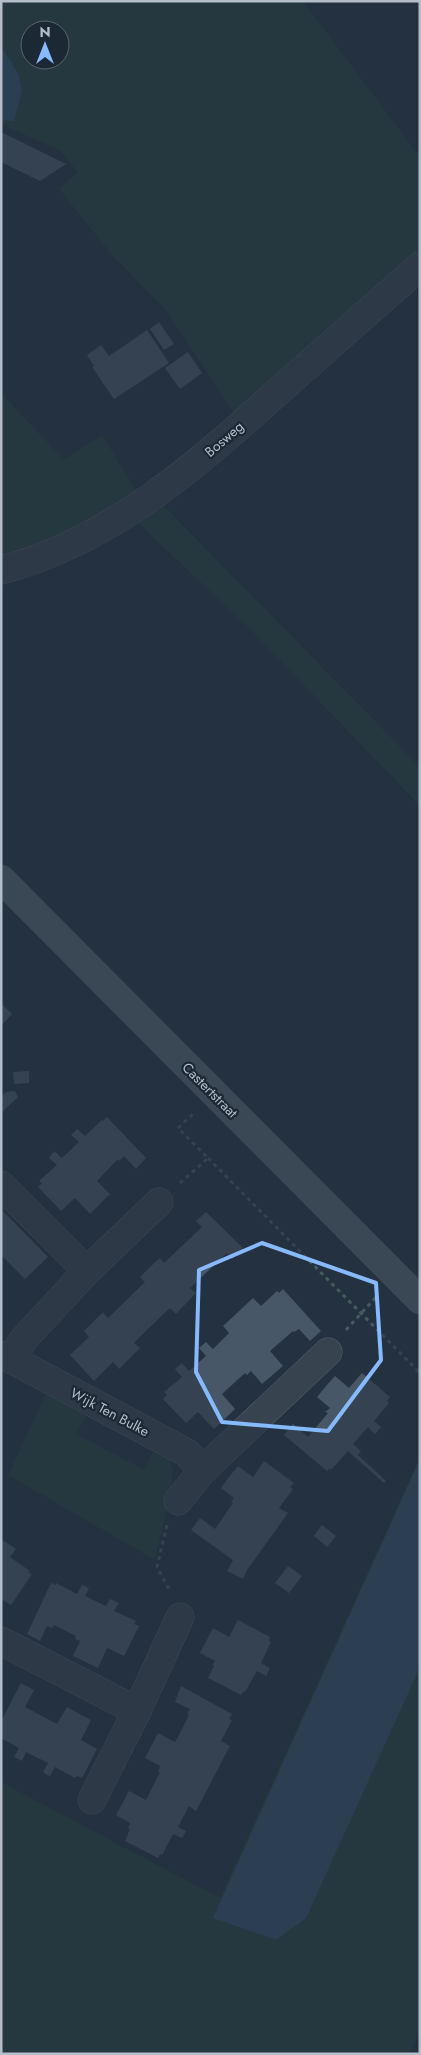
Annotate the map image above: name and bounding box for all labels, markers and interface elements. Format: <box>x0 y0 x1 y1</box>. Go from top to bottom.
north arrow <box>20 20 70 70</box>
text: N <box>39 22 51 42</box>
street label: Bosweg <box>200 417 248 461</box>
street label: Castertstraat <box>178 1058 243 1123</box>
street label: Wijk Ten Bulke <box>67 1383 153 1441</box>

